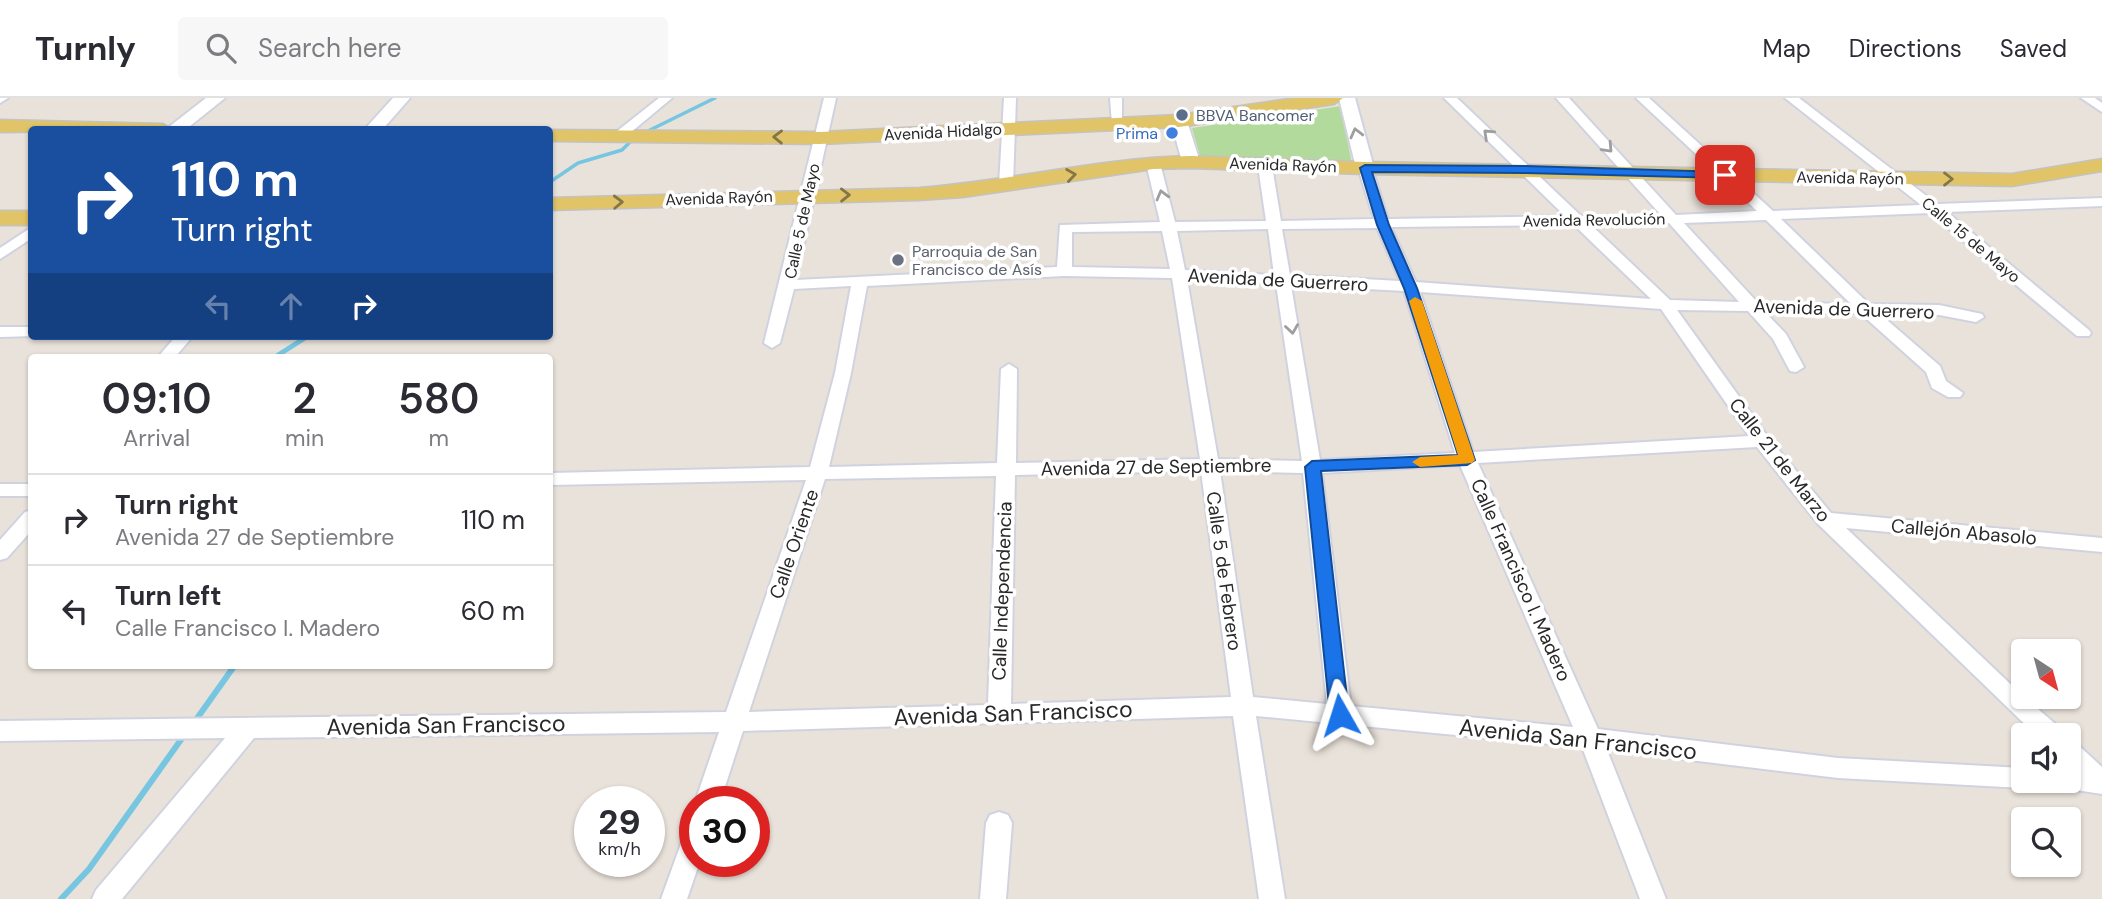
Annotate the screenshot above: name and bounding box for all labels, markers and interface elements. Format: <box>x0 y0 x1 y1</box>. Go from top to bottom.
search box <box>178 17 668 80</box>
text: Turnly <box>35 27 136 70</box>
icon: search <box>202 29 240 67</box>
text: Search here <box>258 31 401 65</box>
text: Map <box>1763 33 1811 64</box>
text: Directions <box>1849 33 1962 64</box>
text: Saved <box>2000 33 2067 64</box>
place label: BBVA Bancomer <box>1196 105 1315 126</box>
marker: BBVA Bancomer <box>1174 107 1190 123</box>
street label: Avenida Hidalgo <box>883 118 1003 146</box>
place label: Prima <box>1116 123 1158 144</box>
marker: Prima <box>1164 125 1180 141</box>
one-way arrow <box>1350 127 1364 139</box>
one-way arrow <box>1483 129 1496 142</box>
one-way arrow <box>772 130 783 145</box>
one-way arrow <box>1600 140 1612 153</box>
pin <box>1695 145 1755 205</box>
text: 110 m <box>171 147 299 211</box>
street label: Avenida Rayón <box>1229 153 1337 177</box>
icon: right <box>56 154 147 245</box>
icon: arrive <box>1706 156 1744 194</box>
street label: Calle 5 de Mayo <box>780 161 824 281</box>
street label: Avenida Rayón <box>1796 167 1904 189</box>
one-way arrow <box>1065 168 1077 183</box>
one-way arrow <box>1943 171 1953 187</box>
street label: Avenida Rayón <box>665 186 773 210</box>
one-way arrow <box>840 187 851 203</box>
one-way arrow <box>1155 189 1170 201</box>
street label: Calle 15 de Mayo <box>1917 193 2025 287</box>
one-way arrow <box>613 194 623 210</box>
street label: Avenida Revolución <box>1522 208 1666 232</box>
text: Turn right <box>171 209 313 251</box>
place label: Parroquia de San Francisco de Asís <box>912 241 1042 280</box>
marker: Parroquia de San Francisco de Asís <box>890 252 906 268</box>
street label: Avenida de Guerrero <box>1187 263 1369 297</box>
icon: left <box>199 287 237 325</box>
icon: ahead <box>272 287 310 325</box>
icon: right <box>345 287 383 325</box>
street label: Avenida de Guerrero <box>1753 293 1935 325</box>
one-way arrow <box>1284 324 1299 335</box>
text: 09:10 <box>102 371 211 426</box>
text: 2 <box>293 371 317 426</box>
text: 580 <box>398 371 479 426</box>
street label: Calle 21 de Marzo <box>1724 393 1836 527</box>
text: Arrival <box>123 423 190 453</box>
text: min <box>285 423 324 453</box>
text: m <box>428 423 449 453</box>
street label: Avenida 27 de Septiembre <box>1040 452 1272 482</box>
street label: Calle Francisco I. Madero <box>1465 475 1577 685</box>
street label: Calle Oriente <box>764 486 824 602</box>
text: Turn right <box>115 488 239 522</box>
street label: Calle 5 de Febrero <box>1200 490 1248 652</box>
icon: right <box>56 501 94 539</box>
street label: Calle Independencia <box>986 501 1018 681</box>
text: 110 m <box>461 503 525 537</box>
street label: Callejón Abasolo <box>1890 513 2038 551</box>
text: Avenida 27 de Septiembre <box>115 522 394 552</box>
text: Turn left <box>115 579 222 613</box>
icon: left <box>56 592 94 630</box>
text: 60 m <box>461 594 525 628</box>
text: Calle Francisco I. Madero <box>115 613 380 643</box>
north arrow <box>2011 639 2081 709</box>
map controls <box>2011 639 2081 877</box>
position arrow <box>1303 678 1377 752</box>
street label: Avenida San Francisco <box>893 694 1133 732</box>
street label: Avenida San Francisco <box>326 708 566 742</box>
street label: Avenida San Francisco <box>1457 712 1699 766</box>
button: sound <box>2011 723 2081 793</box>
speed limit sign: 30 <box>679 786 770 877</box>
text: 29 <box>598 799 641 845</box>
button: search <box>2011 807 2081 877</box>
text: km/h <box>598 837 641 861</box>

